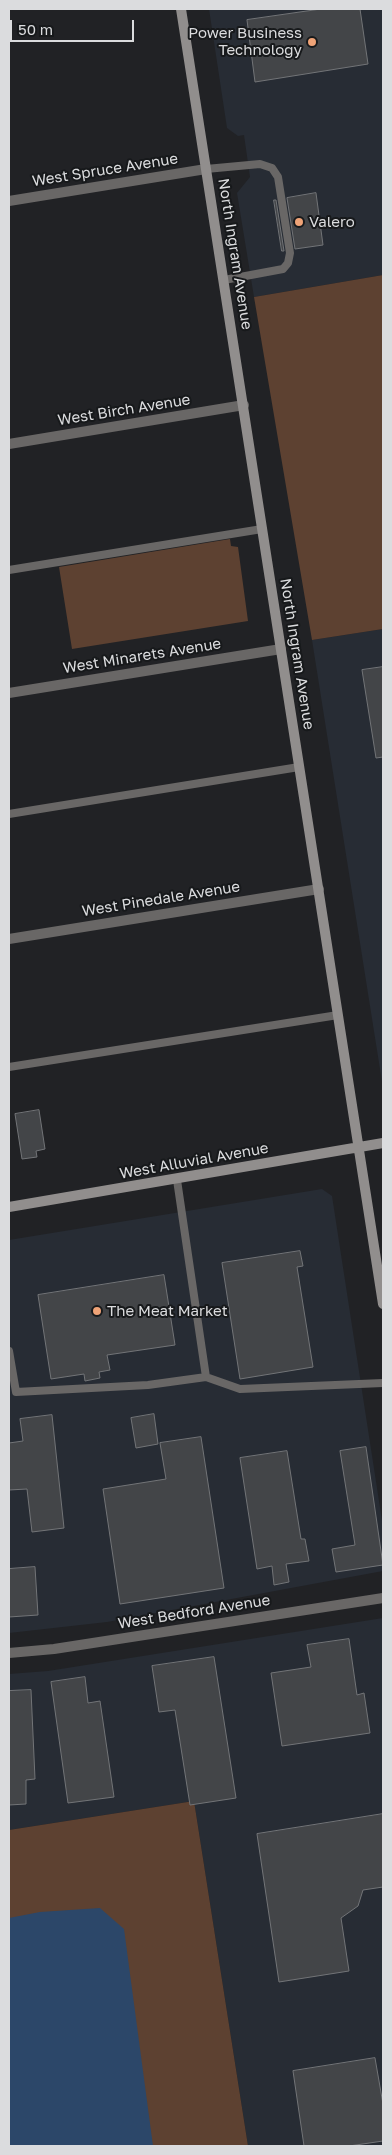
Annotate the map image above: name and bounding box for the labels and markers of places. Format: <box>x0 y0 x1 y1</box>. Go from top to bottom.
place label: Power Business Technology <box>188 24 302 59</box>
marker: Power Business Technology <box>306 36 318 48</box>
place label: Valero <box>309 213 355 231</box>
marker: Valero <box>293 216 305 228</box>
place label: The Meat Market <box>107 1302 228 1320</box>
marker: The Meat Market <box>91 1305 103 1317</box>

